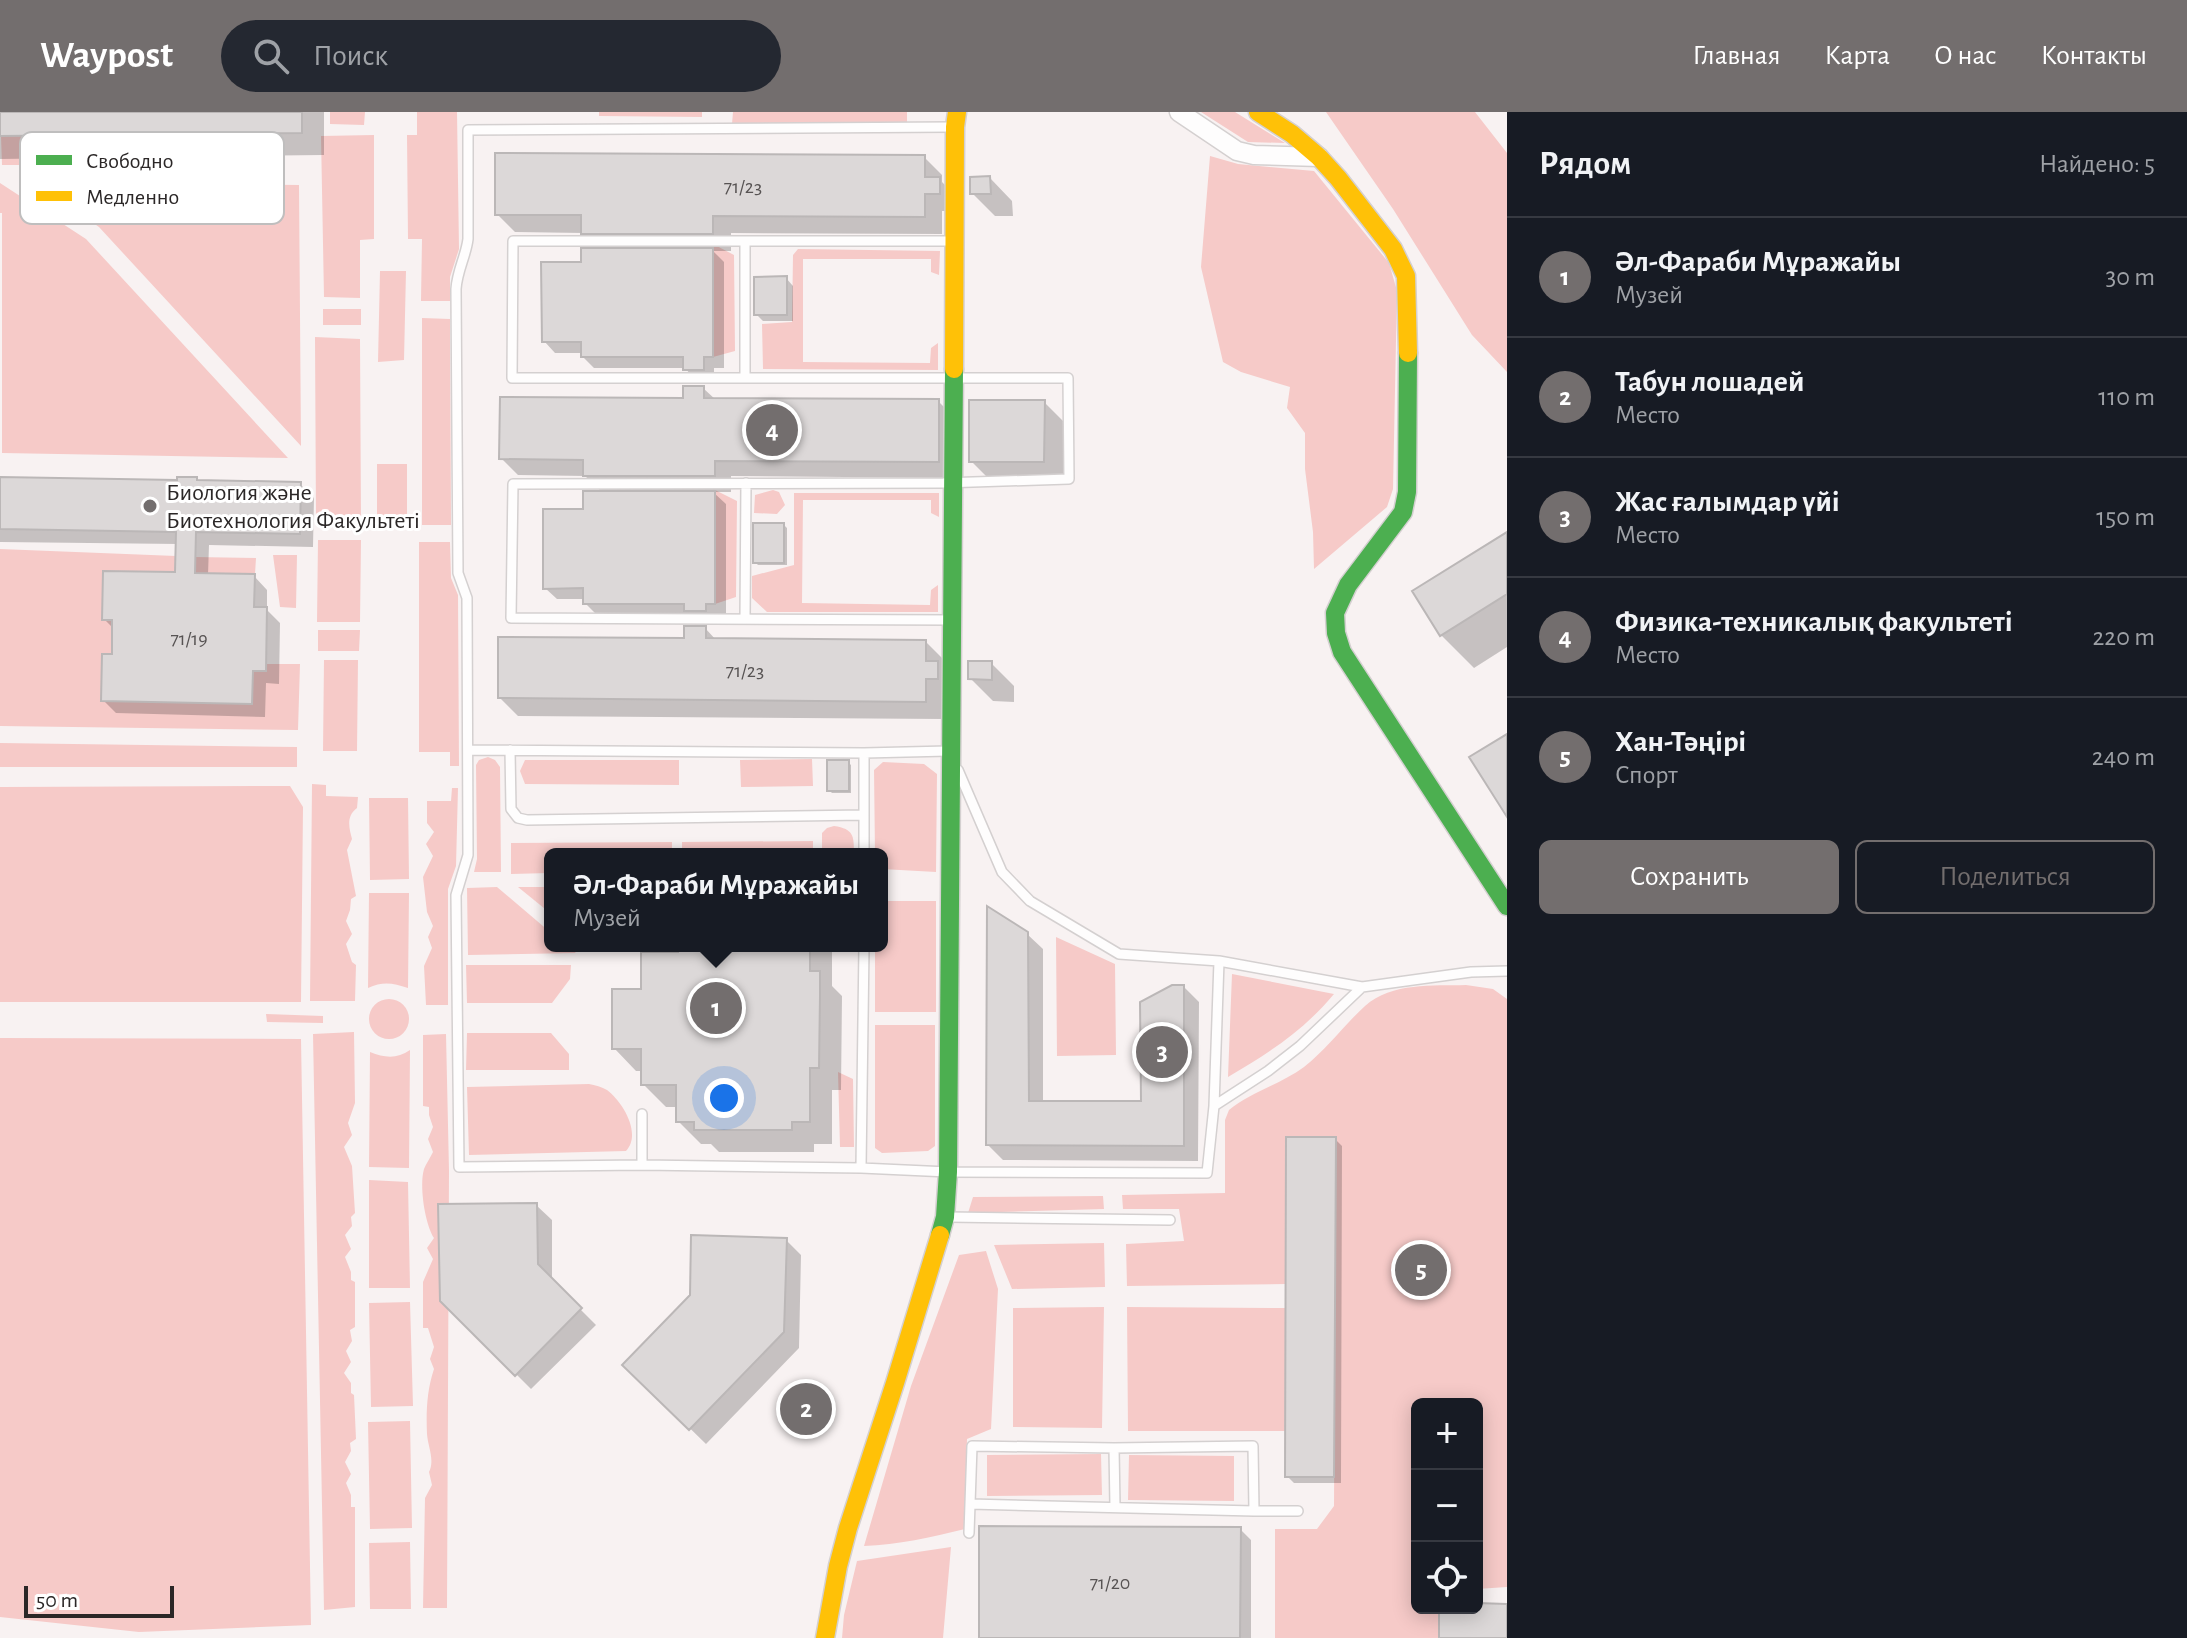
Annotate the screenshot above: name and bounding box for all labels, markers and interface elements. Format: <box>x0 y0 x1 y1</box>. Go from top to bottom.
search box <box>221 20 781 92</box>
icon: search <box>249 34 293 78</box>
text: Waypost <box>40 37 173 75</box>
text: Поиск <box>313 41 388 71</box>
text: Главная <box>1692 42 1780 70</box>
text: Карта <box>1824 42 1890 70</box>
text: О нас <box>1934 42 1997 70</box>
text: Контакты <box>2041 42 2147 70</box>
legend <box>20 132 284 224</box>
text: Рядом <box>1539 147 1631 181</box>
text: Свободно <box>86 150 174 172</box>
text: Найдено: 5 <box>2039 151 2155 177</box>
house number: 71/23 <box>724 177 762 197</box>
text: Медленно <box>86 186 179 208</box>
text: Әл-Фараби Мұражайы <box>1615 247 1901 277</box>
text: 1 <box>1560 264 1570 290</box>
text: 30 m <box>2105 264 2155 290</box>
text: Музей <box>1615 282 1683 308</box>
text: Табун лошадей <box>1615 367 1804 397</box>
text: 2 <box>1559 384 1571 410</box>
text: 110 m <box>2098 384 2155 410</box>
pin: 4 <box>746 400 798 460</box>
text: Место <box>1615 402 1680 428</box>
place label: Биология және Биотехнология Факультеті <box>166 481 420 533</box>
text: Жас ғалымдар үйі <box>1615 487 1840 517</box>
marker: Биология және Биотехнология Факультеті <box>141 497 159 515</box>
text: 3 <box>1559 504 1571 530</box>
text: 150 m <box>2096 504 2155 530</box>
text: Место <box>1615 522 1680 548</box>
text: Физика-техникалық факультеті <box>1615 607 2013 637</box>
text: 4 <box>1558 624 1572 650</box>
text: 220 m <box>2093 624 2155 650</box>
house number: 71/19 <box>170 629 208 649</box>
text: Место <box>1615 642 1680 668</box>
house number: 71/23 <box>726 661 764 681</box>
text: Хан-Тәңірі <box>1615 727 1746 757</box>
text: 5 <box>1559 744 1571 770</box>
text: 240 m <box>2092 744 2155 770</box>
text: Спорт <box>1615 762 1678 788</box>
button: Сохранить <box>1539 840 1839 914</box>
button: Поделиться <box>1855 840 2155 914</box>
popup <box>544 848 888 952</box>
text: Әл-Фараби Мұражайы <box>573 870 859 900</box>
text: Музей <box>573 905 641 931</box>
pin: 1 <box>690 978 742 1038</box>
pin: 3 <box>1136 1022 1188 1082</box>
your location <box>704 1078 744 1118</box>
pin: 5 <box>1395 1240 1447 1300</box>
pin: 2 <box>780 1379 832 1439</box>
map controls <box>1411 1398 1483 1614</box>
button: + <box>1411 1398 1483 1470</box>
button: − <box>1411 1470 1483 1542</box>
button: locate <box>1411 1542 1483 1614</box>
house number: 71/20 <box>1090 1573 1130 1593</box>
scale bar <box>24 1582 174 1618</box>
text: 50 m <box>36 1589 78 1611</box>

